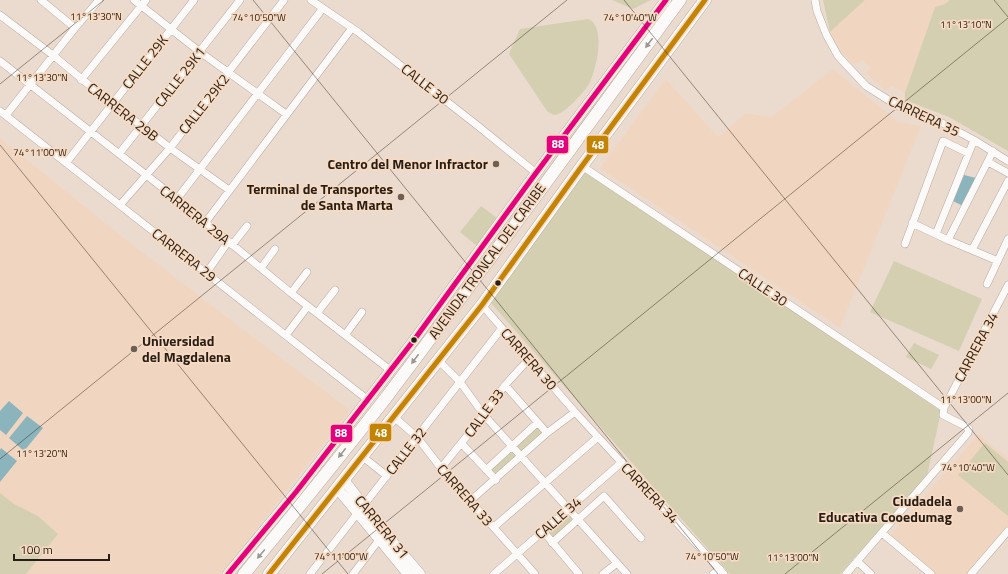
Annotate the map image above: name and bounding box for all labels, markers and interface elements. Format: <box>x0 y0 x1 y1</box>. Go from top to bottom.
text: 11°13'30"N <box>70 9 122 24</box>
text: 74°10'50"W <box>232 10 286 25</box>
text: 74°10'40"W <box>603 10 657 25</box>
text: 11°13'10"N <box>940 17 992 32</box>
street label: CALLE 29K <box>117 30 173 93</box>
one-way arrow <box>644 37 653 48</box>
street label: CALLE 29K1 <box>149 42 210 111</box>
street label: CALLE 30 <box>397 58 454 109</box>
street label: CALLE 29K2 <box>173 69 234 138</box>
text: 11°13'30"N <box>16 70 68 85</box>
street label: CARRERA 29B <box>83 77 163 146</box>
street label: CARRERA 35 <box>885 90 963 141</box>
line badge: 88 <box>546 135 569 154</box>
line badge: 48 <box>586 135 609 154</box>
text: 88 <box>552 136 564 152</box>
text: 48 <box>592 137 604 153</box>
text: 74°11'00"W <box>13 145 67 160</box>
place label: Centro del Menor Infractor <box>327 153 488 174</box>
marker: Centro del Menor Infractor <box>491 159 501 169</box>
place label: Terminal de Transportes de Santa Marta <box>247 178 393 215</box>
street label: AVENIDA TRONCAL DEL CARIBE <box>423 178 551 343</box>
street label: CARRERA 29A <box>156 180 235 250</box>
marker: Terminal de Transportes de Santa Marta <box>396 192 406 202</box>
street label: CARRERA 29 <box>148 223 221 287</box>
street label: CALLE 30 <box>734 262 792 311</box>
unlabelled marker <box>493 278 503 288</box>
street label: CARRERA 34 <box>948 308 1003 386</box>
street label: CARRERA 30 <box>496 323 563 395</box>
place label: Universidad del Magdalena <box>142 330 231 367</box>
unlabelled marker <box>409 335 419 345</box>
marker: Universidad del Magdalena <box>129 344 139 354</box>
one-way arrow <box>411 353 419 364</box>
street label: CALLE 33 <box>459 384 509 441</box>
text: 11°13'00"N <box>940 392 992 407</box>
street label: CALLE 32 <box>380 422 431 479</box>
line badge: 48 <box>369 423 392 442</box>
line badge: 88 <box>330 424 353 443</box>
text: 88 <box>335 425 347 441</box>
text: 48 <box>375 425 387 441</box>
text: 11°13'20"N <box>16 446 68 461</box>
one-way arrow <box>338 447 347 458</box>
street label: CARRERA 34 <box>617 457 684 528</box>
street label: CARRERA 33 <box>432 459 498 530</box>
text: 74°10'40"W <box>941 460 995 475</box>
street label: CARRERA 31 <box>350 490 415 563</box>
place label: Ciudadela Educativa Cooedumag <box>818 490 953 527</box>
street label: CALLE 34 <box>530 491 586 544</box>
marker: Ciudadela Educativa Cooedumag <box>955 504 965 514</box>
scale bar <box>14 536 109 562</box>
text: 100 m <box>20 540 53 559</box>
one-way arrow <box>256 549 265 559</box>
text: 74°11'00"W <box>314 549 368 564</box>
text: 74°10'50"W <box>685 549 739 564</box>
text: 11°13'00"N <box>767 550 819 565</box>

